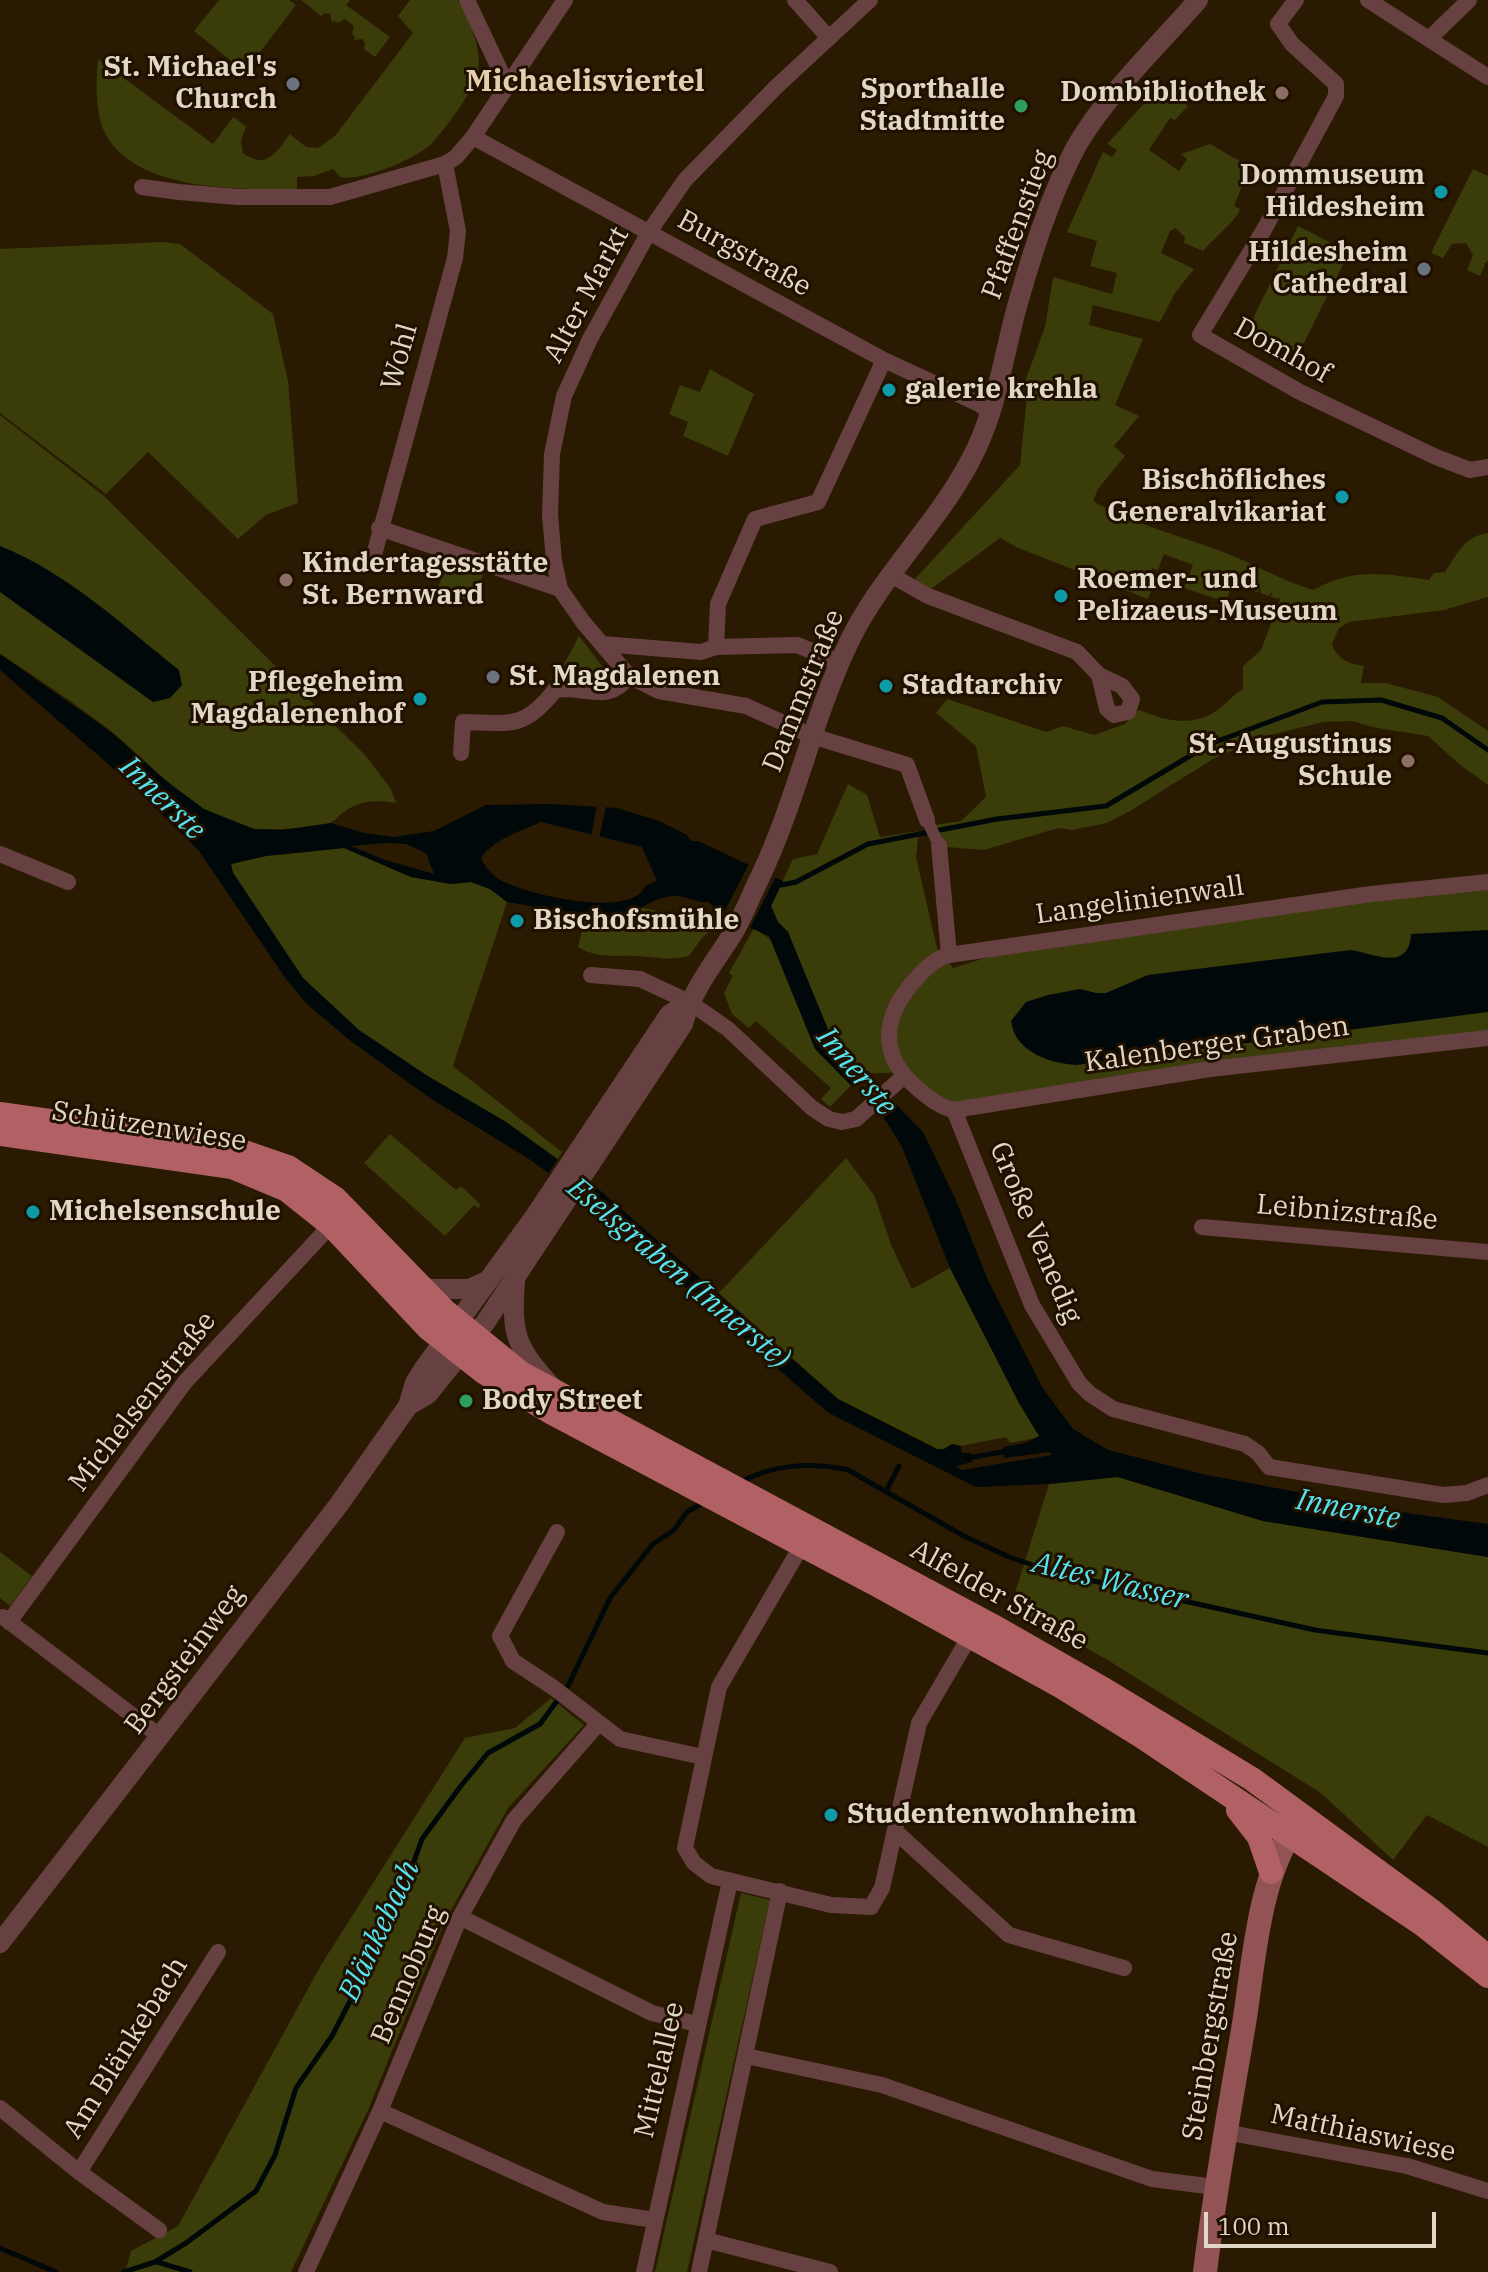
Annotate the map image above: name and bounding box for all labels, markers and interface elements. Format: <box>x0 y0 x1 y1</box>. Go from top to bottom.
place label: St. Michael's Church <box>104 51 277 117</box>
district label: Michaelisviertel <box>466 64 704 100</box>
place label: Sporthalle Stadtmitte <box>860 73 1005 139</box>
marker: St. Michael's Church <box>284 75 302 93</box>
place label: Dombibliothek <box>1060 76 1266 110</box>
marker: Dombibliothek <box>1273 84 1291 102</box>
marker: Sporthalle Stadtmitte <box>1012 97 1030 115</box>
street label: Pfaffenstieg <box>975 146 1061 304</box>
place label: Dommuseum Hildesheim <box>1240 159 1425 225</box>
marker: Dommuseum Hildesheim <box>1432 183 1450 201</box>
street label: Burgstraße <box>671 204 817 304</box>
street label: Alter Markt <box>537 221 637 369</box>
place label: Hildesheim Cathedral <box>1248 236 1408 302</box>
marker: Hildesheim Cathedral <box>1415 260 1433 278</box>
street label: Domhof <box>1228 311 1336 391</box>
street label: Wohl <box>375 320 425 394</box>
place label: galerie krehla <box>905 373 1098 407</box>
marker: galerie krehla <box>880 381 898 399</box>
place label: Bischöfliches Generalvikariat <box>1107 464 1326 530</box>
marker: Bischöfliches Generalvikariat <box>1333 488 1351 506</box>
place label: Kindertagesstätte St. Bernward <box>302 547 548 613</box>
place label: Roemer- und Pelizaeus-Museum <box>1077 563 1338 629</box>
marker: Kindertagesstätte St. Bernward <box>277 571 295 589</box>
marker: Roemer- und Pelizaeus-Museum <box>1052 587 1070 605</box>
street label: Dammstraße <box>756 605 852 777</box>
place label: St. Magdalenen <box>509 660 720 694</box>
place label: Pflegeheim Magdalenenhof <box>190 666 404 732</box>
marker: St. Magdalenen <box>484 668 502 686</box>
place label: Stadtarchiv <box>902 669 1062 703</box>
marker: Stadtarchiv <box>877 677 895 695</box>
marker: Pflegeheim Magdalenenhof <box>411 690 429 708</box>
place label: St.-Augustinus Schule <box>1188 728 1392 794</box>
water label: Innerste <box>112 750 212 848</box>
marker: St.-Augustinus Schule <box>1399 752 1417 770</box>
street label: Langelinienwall <box>1034 870 1246 932</box>
place label: Bischofsmühle <box>533 904 739 938</box>
marker: Bischofsmühle <box>508 912 526 930</box>
street label: Kalenberger Graben <box>1083 1010 1351 1080</box>
water label: Innerste <box>809 1020 903 1124</box>
street label: Schützenwiese <box>49 1095 249 1159</box>
street label: Große Venedig <box>982 1137 1088 1329</box>
water label: Eselsgraben (Innerste) <box>559 1170 797 1378</box>
street label: Leibnizstraße <box>1255 1188 1439 1238</box>
place label: Michelsenschule <box>49 1195 281 1229</box>
marker: Michelsenschule <box>24 1203 42 1221</box>
street label: Michelsenstraße <box>62 1305 224 1499</box>
place label: Body Street <box>482 1384 642 1418</box>
marker: Body Street <box>457 1392 475 1410</box>
water label: Innerste <box>1293 1482 1403 1538</box>
street label: Alfelder Straße <box>904 1533 1094 1659</box>
water label: Altes Wasser <box>1028 1545 1192 1619</box>
street label: Bergsteinweg <box>118 1579 252 1741</box>
place label: Studentenwohnheim <box>847 1798 1137 1832</box>
marker: Studentenwohnheim <box>822 1806 840 1824</box>
water label: Blänkebach <box>332 1855 428 2007</box>
street label: Bennoburg <box>365 1901 453 2049</box>
street label: Steinbergstraße <box>1176 1929 1246 2143</box>
street label: Am Blänkebach <box>57 1951 195 2145</box>
street label: Mittelallee <box>628 1999 692 2141</box>
street label: Matthiaswiese <box>1267 2098 1459 2170</box>
scale bar <box>1208 2196 1440 2246</box>
text: 100 m <box>1218 2210 1290 2242</box>

